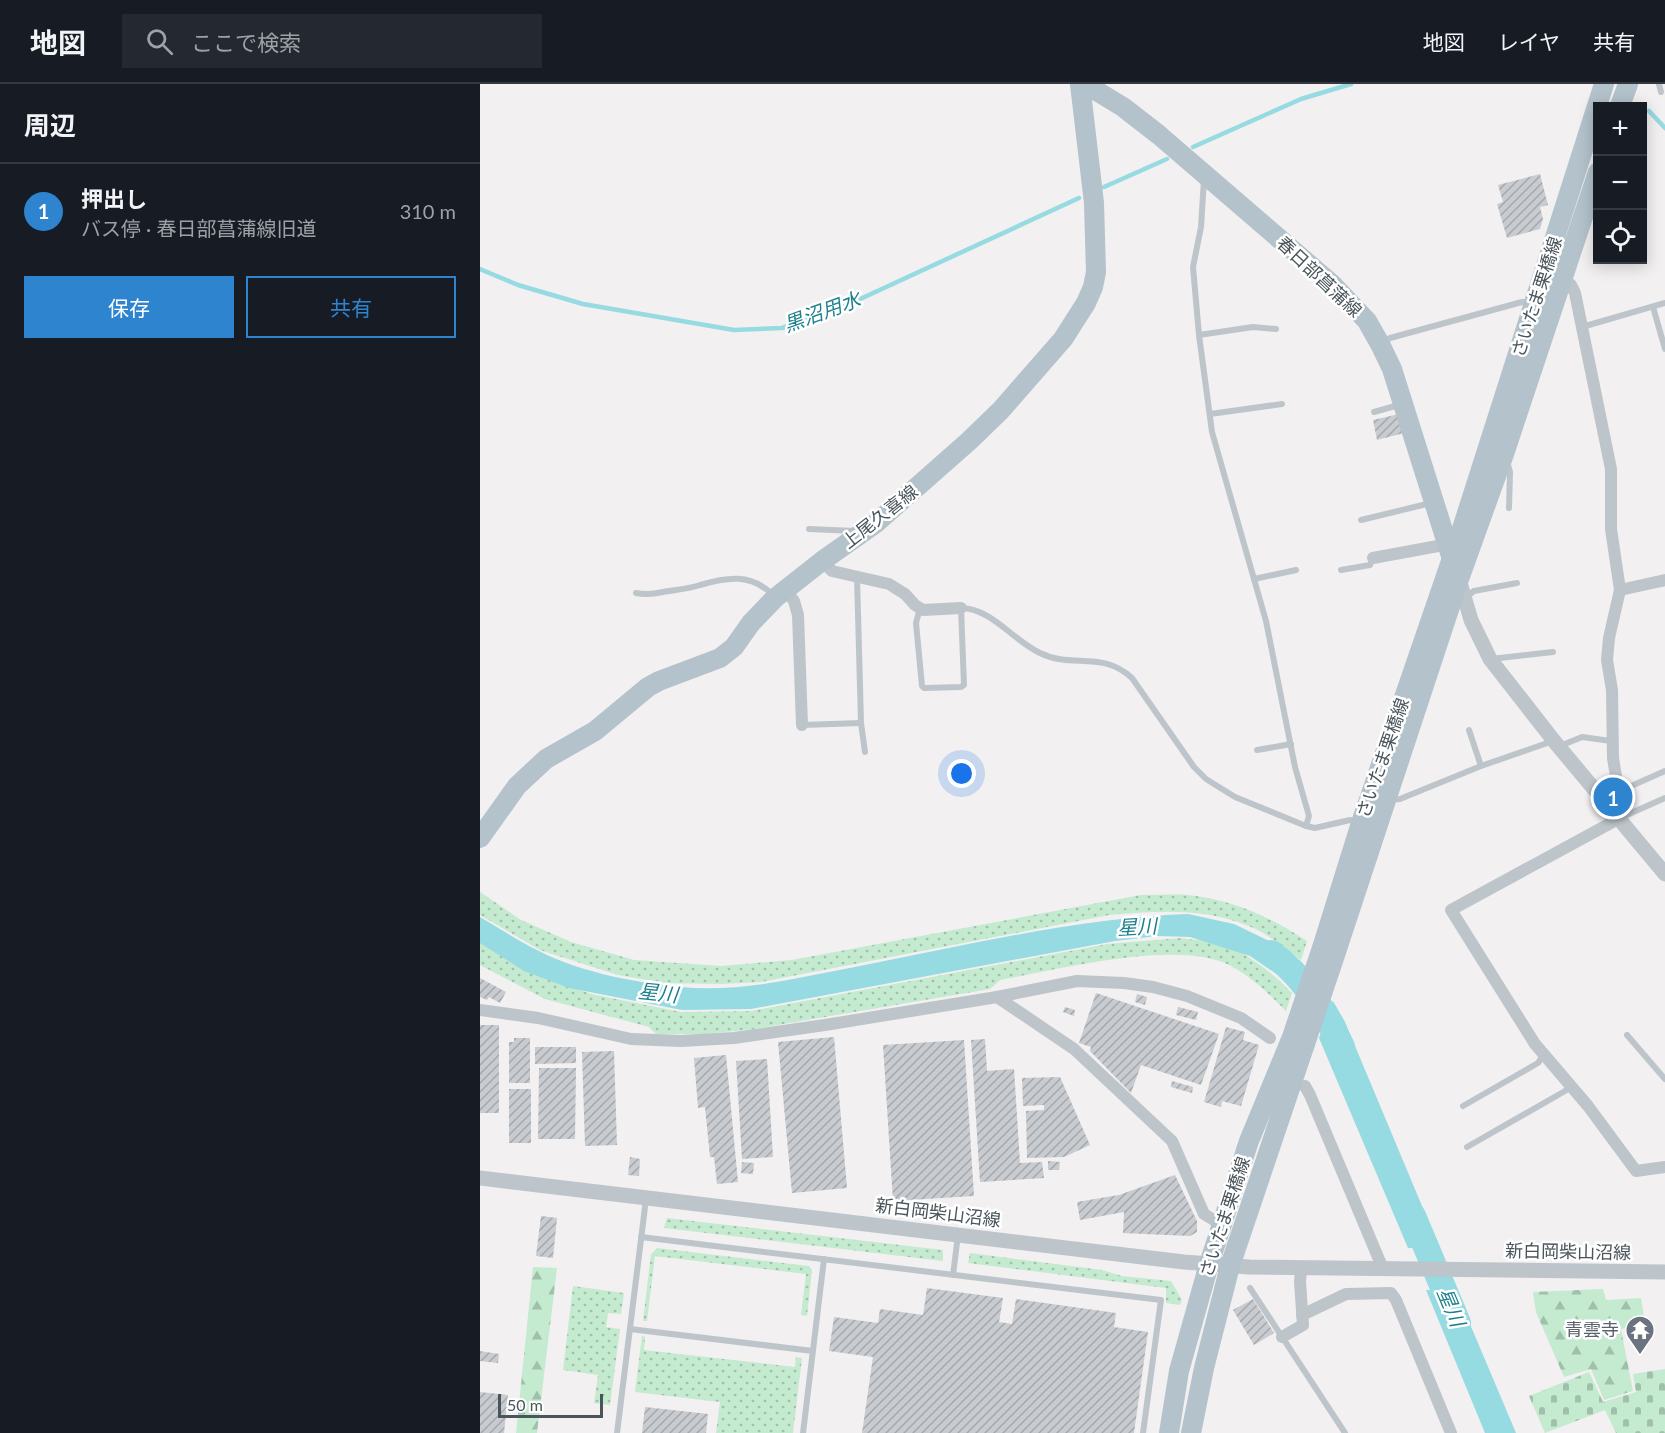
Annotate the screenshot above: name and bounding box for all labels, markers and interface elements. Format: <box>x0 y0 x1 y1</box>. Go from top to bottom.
search box <box>122 14 542 68</box>
text: 地図 <box>30 25 86 59</box>
icon: search <box>143 25 176 58</box>
text: ここで検索 <box>191 29 301 56</box>
text: 地図 <box>1423 29 1465 54</box>
text: レイヤ <box>1498 29 1560 54</box>
text: 共有 <box>1593 29 1635 54</box>
map controls <box>1593 102 1647 264</box>
button: + <box>1593 102 1647 156</box>
text: 周辺 <box>24 109 76 141</box>
button: − <box>1593 156 1647 210</box>
text: 押出し <box>81 185 147 212</box>
text: 1 <box>38 199 49 223</box>
text: 310 m <box>400 199 456 223</box>
button: locate <box>1593 210 1647 264</box>
text: バス停 · 春日部菖蒲線旧道 <box>81 216 316 240</box>
street label: 春日部菖蒲線 <box>1273 231 1367 321</box>
street label: さいたま栗橋線 <box>1506 234 1566 360</box>
button: 保存 <box>24 276 234 338</box>
button: 共有 <box>246 276 456 338</box>
water label: 黒沼用水 <box>780 285 865 336</box>
street label: 上尾久喜線 <box>837 480 922 553</box>
street label: さいたま栗橋線 <box>1351 695 1413 821</box>
your location <box>947 759 976 788</box>
pin: 1 <box>1594 774 1632 820</box>
water label: 星川 <box>1116 913 1160 939</box>
water label: 星川 <box>637 978 681 1006</box>
street label: さいたま栗橋線 <box>1194 1154 1254 1280</box>
street label: 新白岡柴山沼線 <box>874 1193 1002 1231</box>
street label: 新白岡柴山沼線 <box>1505 1239 1631 1263</box>
water label: 星川 <box>1433 1284 1472 1332</box>
temple icon: 青雲寺 <box>1624 1314 1656 1356</box>
place label: 青雲寺 <box>1565 1318 1619 1340</box>
scale bar <box>498 1391 603 1418</box>
text: 50 m <box>507 1395 543 1414</box>

